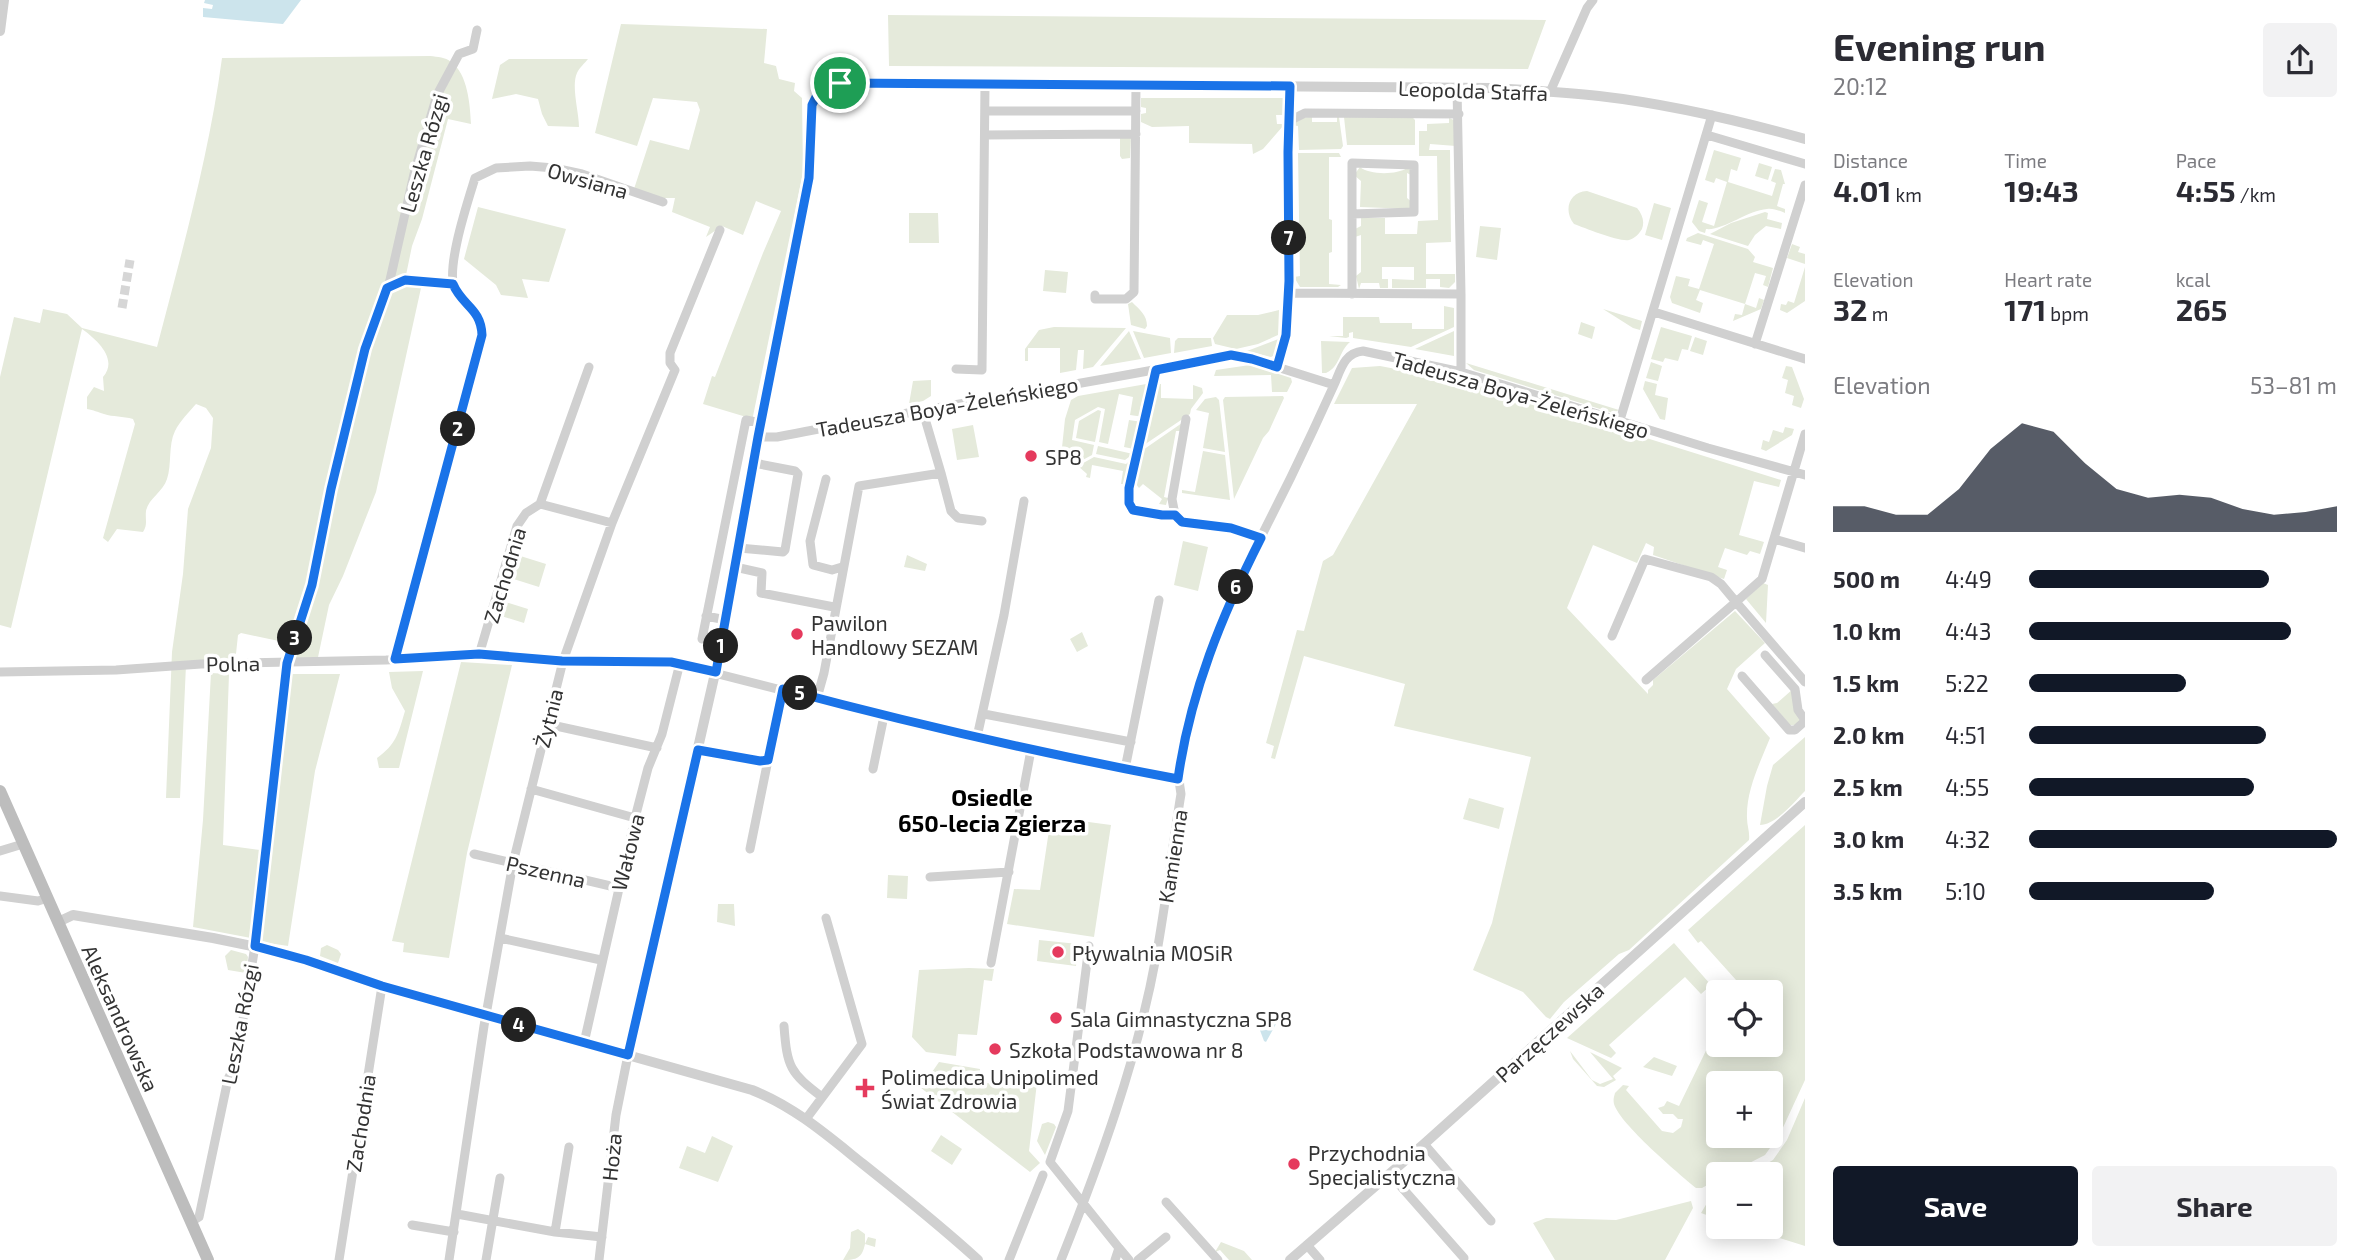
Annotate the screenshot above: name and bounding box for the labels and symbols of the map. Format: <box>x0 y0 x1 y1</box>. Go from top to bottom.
pin <box>810 53 870 113</box>
street label: Leopolda Staffa <box>1398 75 1548 105</box>
street label: Leszka Rózgi <box>394 91 452 215</box>
street label: Owsiana <box>545 157 631 203</box>
pin: 7 <box>1272 220 1306 256</box>
street label: Tadeusza Boya-Żeleńskiego <box>1390 345 1652 443</box>
street label: Tadeusza Boya-Żeleńskiego <box>814 371 1080 441</box>
pin: 2 <box>440 412 476 446</box>
place label: SP8 <box>1045 444 1082 469</box>
marker: SP8 <box>1023 448 1039 464</box>
street label: Zachodnia <box>478 524 530 626</box>
pin: 6 <box>1218 570 1254 604</box>
place label: Pawilon Handlowy SEZAM <box>811 610 978 659</box>
pin: 3 <box>278 620 312 656</box>
marker: Pawilon Handlowy SEZAM <box>789 626 805 642</box>
pin: 1 <box>704 628 738 664</box>
street label: Polna <box>206 650 260 676</box>
pin: 5 <box>782 676 818 710</box>
street label: Żytnia <box>529 686 567 750</box>
district label: Osiedle 650-lecia Zgierza <box>898 783 1086 837</box>
street label: Kamienna <box>1152 807 1192 905</box>
street label: Wałowa <box>605 811 649 893</box>
street label: Pszenna <box>504 850 588 892</box>
place label: Pływalnia MOSiR <box>1072 940 1233 965</box>
street label: Aleksandrowska <box>77 941 165 1095</box>
marker: Pływalnia MOSiR <box>1050 944 1066 960</box>
street label: Leszka Rózgi <box>215 961 263 1087</box>
street label: Parzęczewska <box>1490 977 1608 1087</box>
place label: Sala Gimnastyczna SP8 <box>1070 1006 1292 1031</box>
pin: 4 <box>502 1007 536 1042</box>
marker: Sala Gimnastyczna SP8 <box>1048 1010 1064 1026</box>
place label: Szkoła Podstawowa nr 8 <box>1009 1037 1244 1062</box>
marker: Szkoła Podstawowa nr 8 <box>987 1041 1003 1057</box>
place label: Polimedica Unipolimed Świat Zdrowia <box>881 1064 1099 1113</box>
street label: Zachodnia <box>340 1072 380 1174</box>
marker: Polimedica Unipolimed Świat Zdrowia <box>855 1078 875 1098</box>
street label: Hoża <box>596 1132 626 1182</box>
place label: Przychodnia Specjalistyczna <box>1308 1140 1456 1190</box>
marker: Przychodnia Specjalistyczna <box>1286 1156 1302 1172</box>

